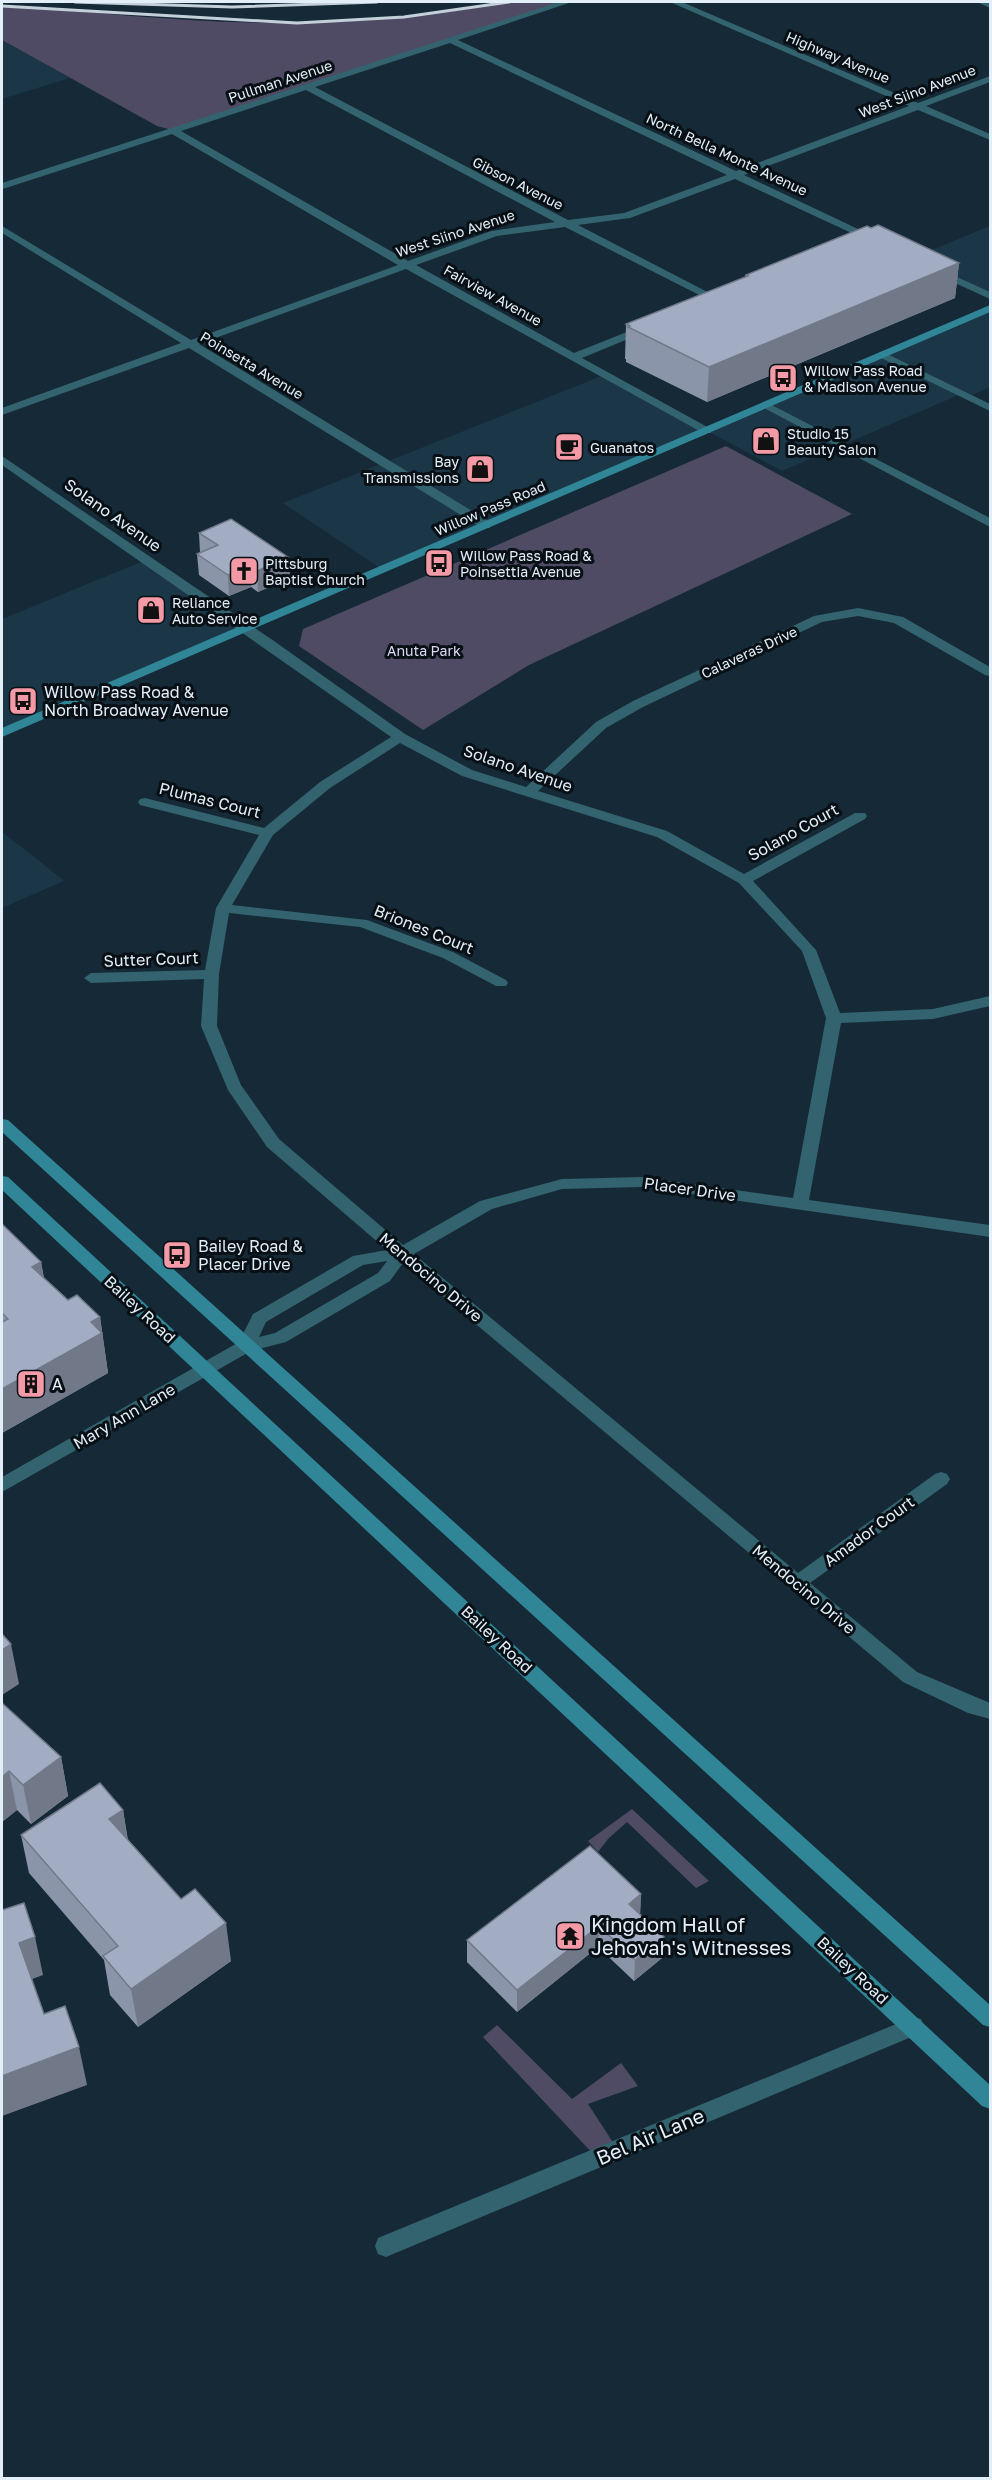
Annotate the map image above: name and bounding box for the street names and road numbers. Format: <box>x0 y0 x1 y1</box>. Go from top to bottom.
street label: Highway Avenue <box>784 28 892 86</box>
street label: Pullman Avenue <box>226 56 334 106</box>
street label: West Siino Avenue <box>856 61 978 121</box>
street label: North Bella Monte Avenue <box>644 109 810 199</box>
street label: Gibson Avenue <box>470 153 566 213</box>
street label: West Siino Avenue <box>393 206 517 260</box>
street label: Fairview Avenue <box>441 261 545 329</box>
street label: Poinsetta Avenue <box>197 328 307 402</box>
street label: Solano Avenue <box>61 474 165 556</box>
street label: Willow Pass Road <box>432 477 548 539</box>
street label: Calaveras Drive <box>698 622 800 682</box>
street label: Solano Avenue <box>461 740 575 796</box>
street label: Plumas Court <box>157 778 263 822</box>
street label: Solano Court <box>744 799 842 865</box>
street label: Briones Court <box>371 900 477 958</box>
street label: Sutter Court <box>103 947 199 971</box>
street label: Placer Drive <box>643 1173 737 1205</box>
street label: Mendocino Drive <box>375 1228 487 1326</box>
street label: Bailey Road <box>100 1271 180 1347</box>
street label: Mary Ann Lane <box>69 1379 179 1453</box>
street label: Amador Court <box>820 1492 918 1570</box>
street label: Mendocino Drive <box>748 1540 860 1638</box>
street label: Bailey Road <box>457 1601 537 1677</box>
street label: Bailey Road <box>813 1932 893 2008</box>
street label: Bel Air Lane <box>592 2103 708 2169</box>

